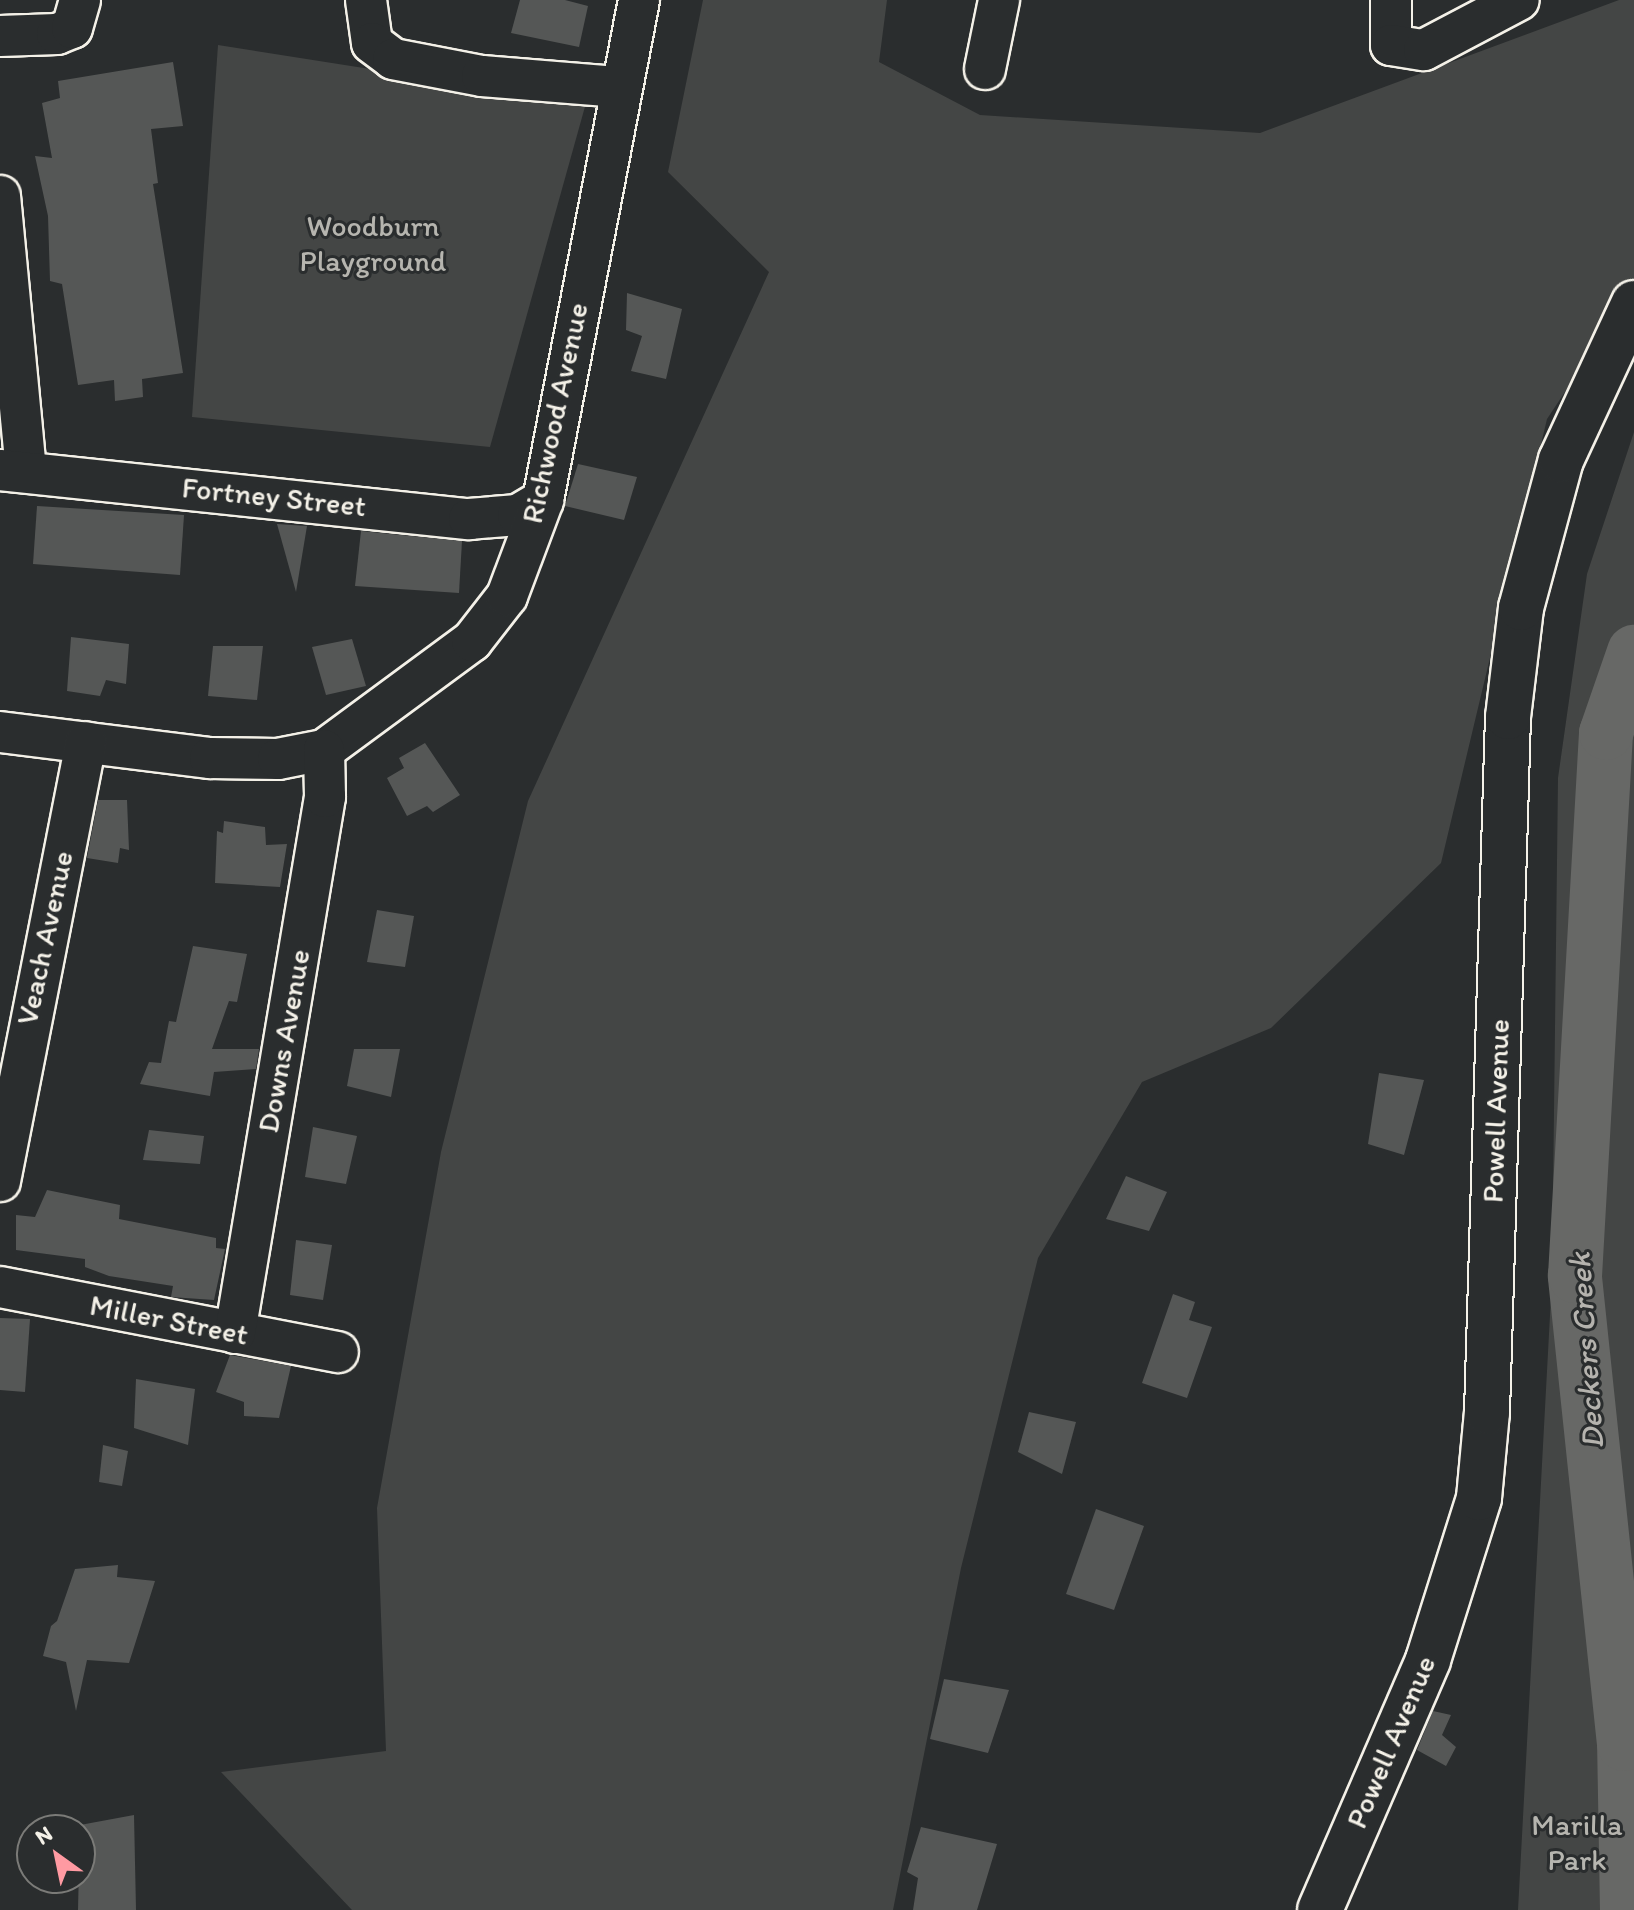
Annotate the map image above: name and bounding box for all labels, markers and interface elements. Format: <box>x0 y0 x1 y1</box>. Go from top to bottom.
park label: Woodburn Playground <box>300 208 446 278</box>
street label: Richwood Avenue <box>514 300 596 526</box>
street label: Fortney Street <box>180 469 368 525</box>
street label: Veach Avenue <box>9 848 81 1028</box>
street label: Downs Avenue <box>250 946 318 1136</box>
street label: Powell Avenue <box>1475 1019 1517 1203</box>
water label: Deckers Creek <box>1560 1251 1612 1451</box>
street label: Miller Street <box>87 1287 251 1353</box>
street label: Powell Avenue <box>1339 1650 1443 1834</box>
park label: Marilla Park <box>1531 1807 1623 1878</box>
north arrow <box>16 1814 96 1894</box>
text: N <box>30 1820 57 1851</box>

